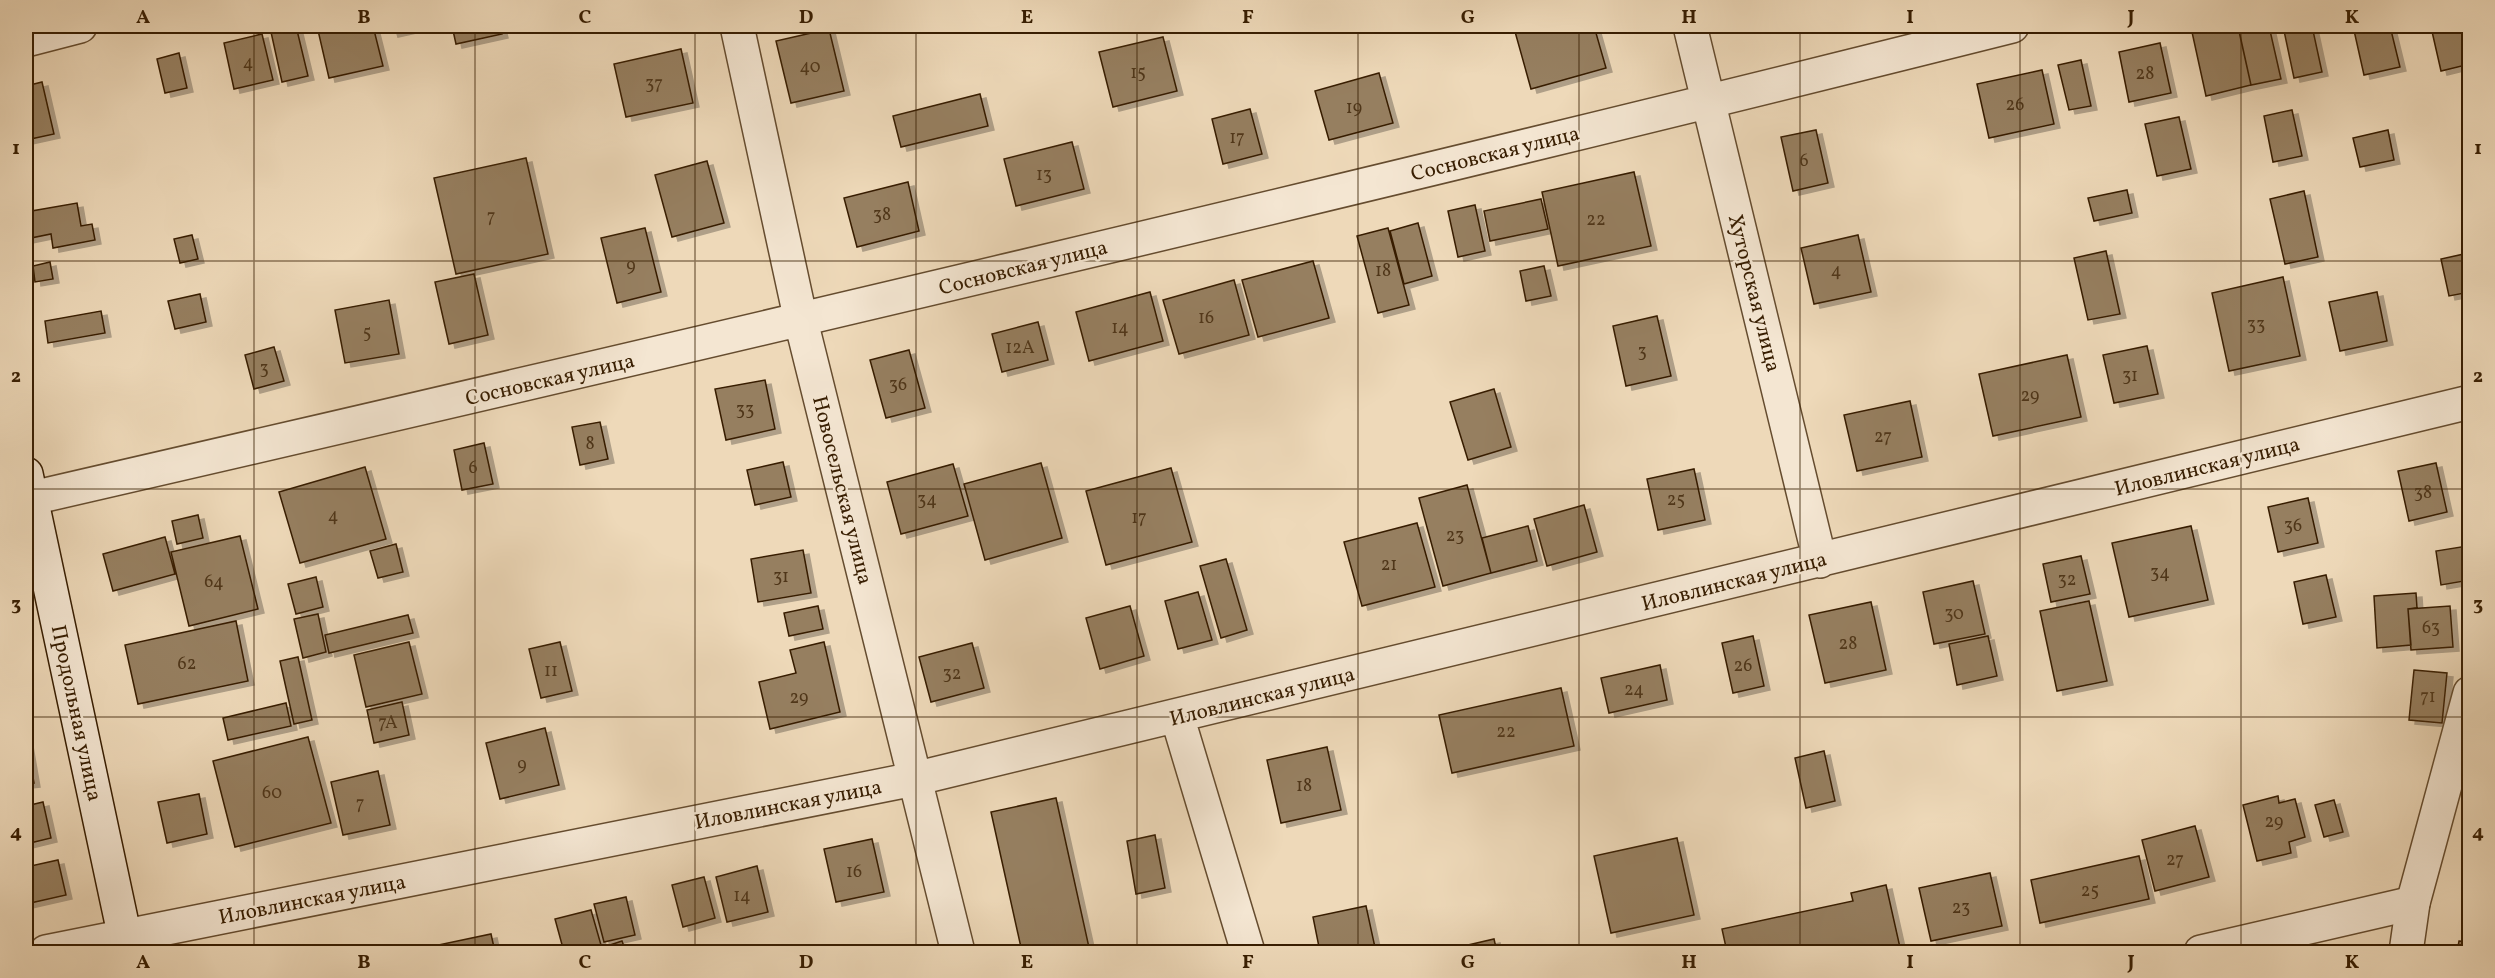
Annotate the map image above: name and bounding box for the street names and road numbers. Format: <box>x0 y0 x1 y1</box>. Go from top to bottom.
street label: Сосновская улица <box>1408 119 1583 189</box>
street label: Хуторская улица <box>1720 211 1787 375</box>
street label: Сосновская улица <box>936 233 1111 303</box>
street label: Сосновская улица <box>463 347 638 414</box>
street label: Новосельская улица <box>804 393 879 588</box>
street label: Иловлинская улица <box>2112 430 2303 505</box>
street label: Иловлинская улица <box>1639 545 1830 620</box>
street label: Продольная улица <box>43 622 108 804</box>
street label: Иловлинская улица <box>1167 660 1358 735</box>
street label: Иловлинская улица <box>692 773 884 838</box>
street label: Иловлинская улица <box>216 868 408 933</box>

